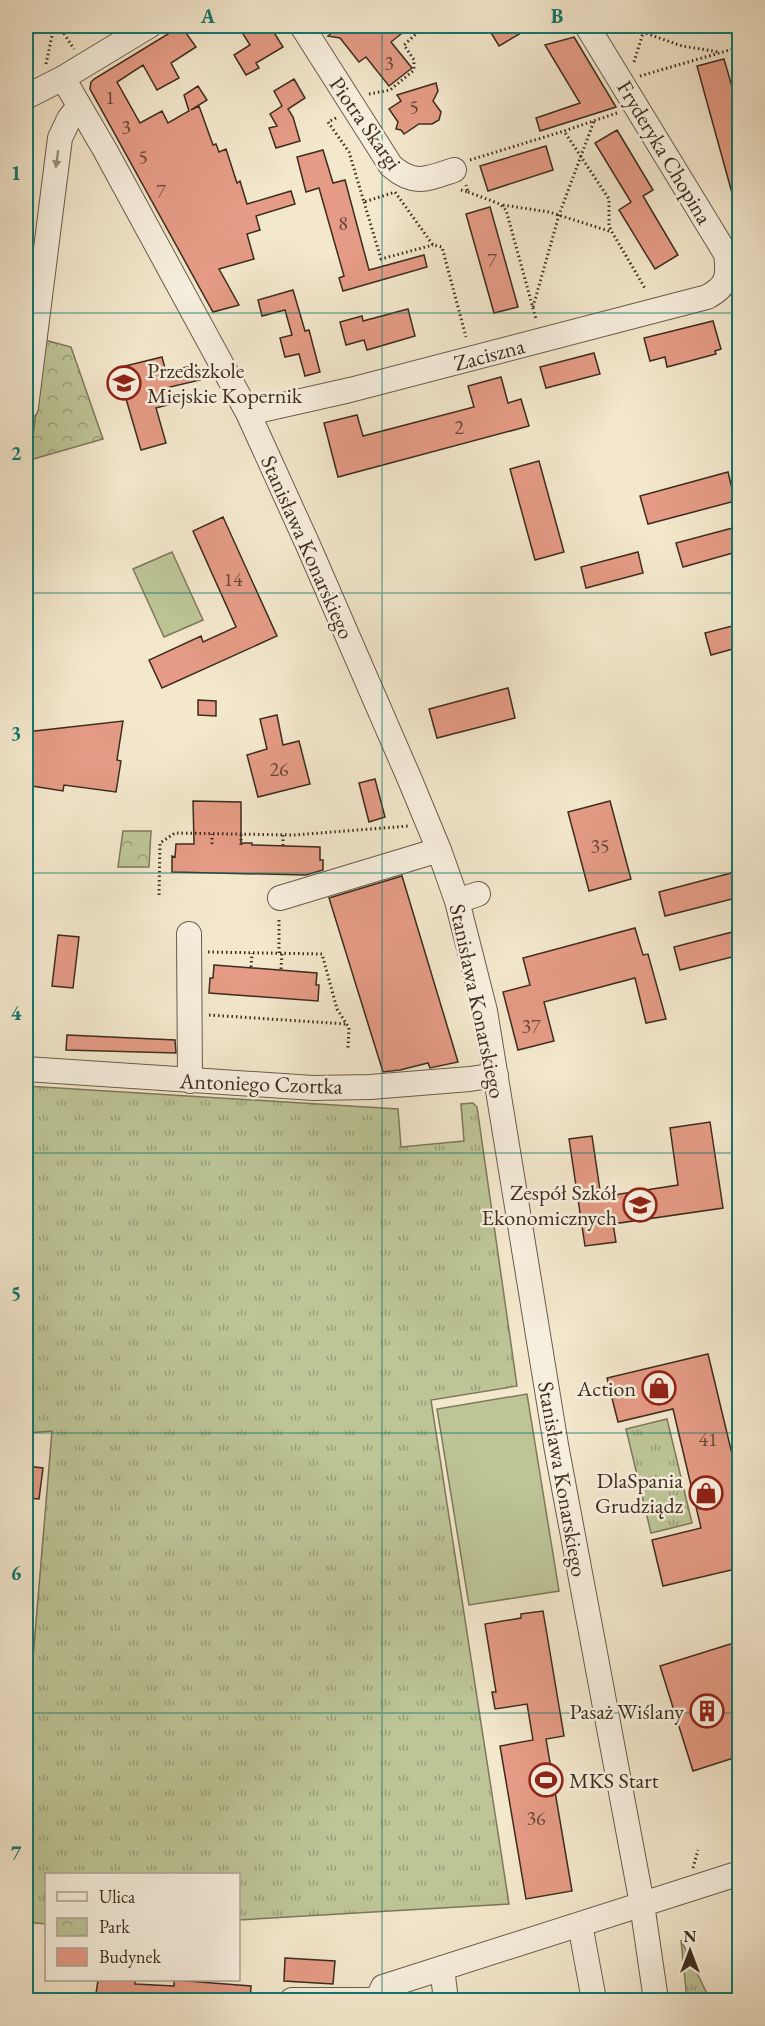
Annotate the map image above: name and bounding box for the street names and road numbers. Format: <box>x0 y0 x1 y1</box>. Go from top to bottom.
street label: Piotra Skargi <box>323 71 408 176</box>
street label: Fryderyka Chopina <box>610 75 719 230</box>
street label: Zaciszna <box>451 331 528 378</box>
street label: Stanisława Konarskiego <box>254 451 361 644</box>
street label: Stanisława Konarskiego <box>443 901 512 1101</box>
street label: Antoniego Czortka <box>178 1066 343 1101</box>
street label: Stanisława Konarskiego <box>531 1379 594 1579</box>

